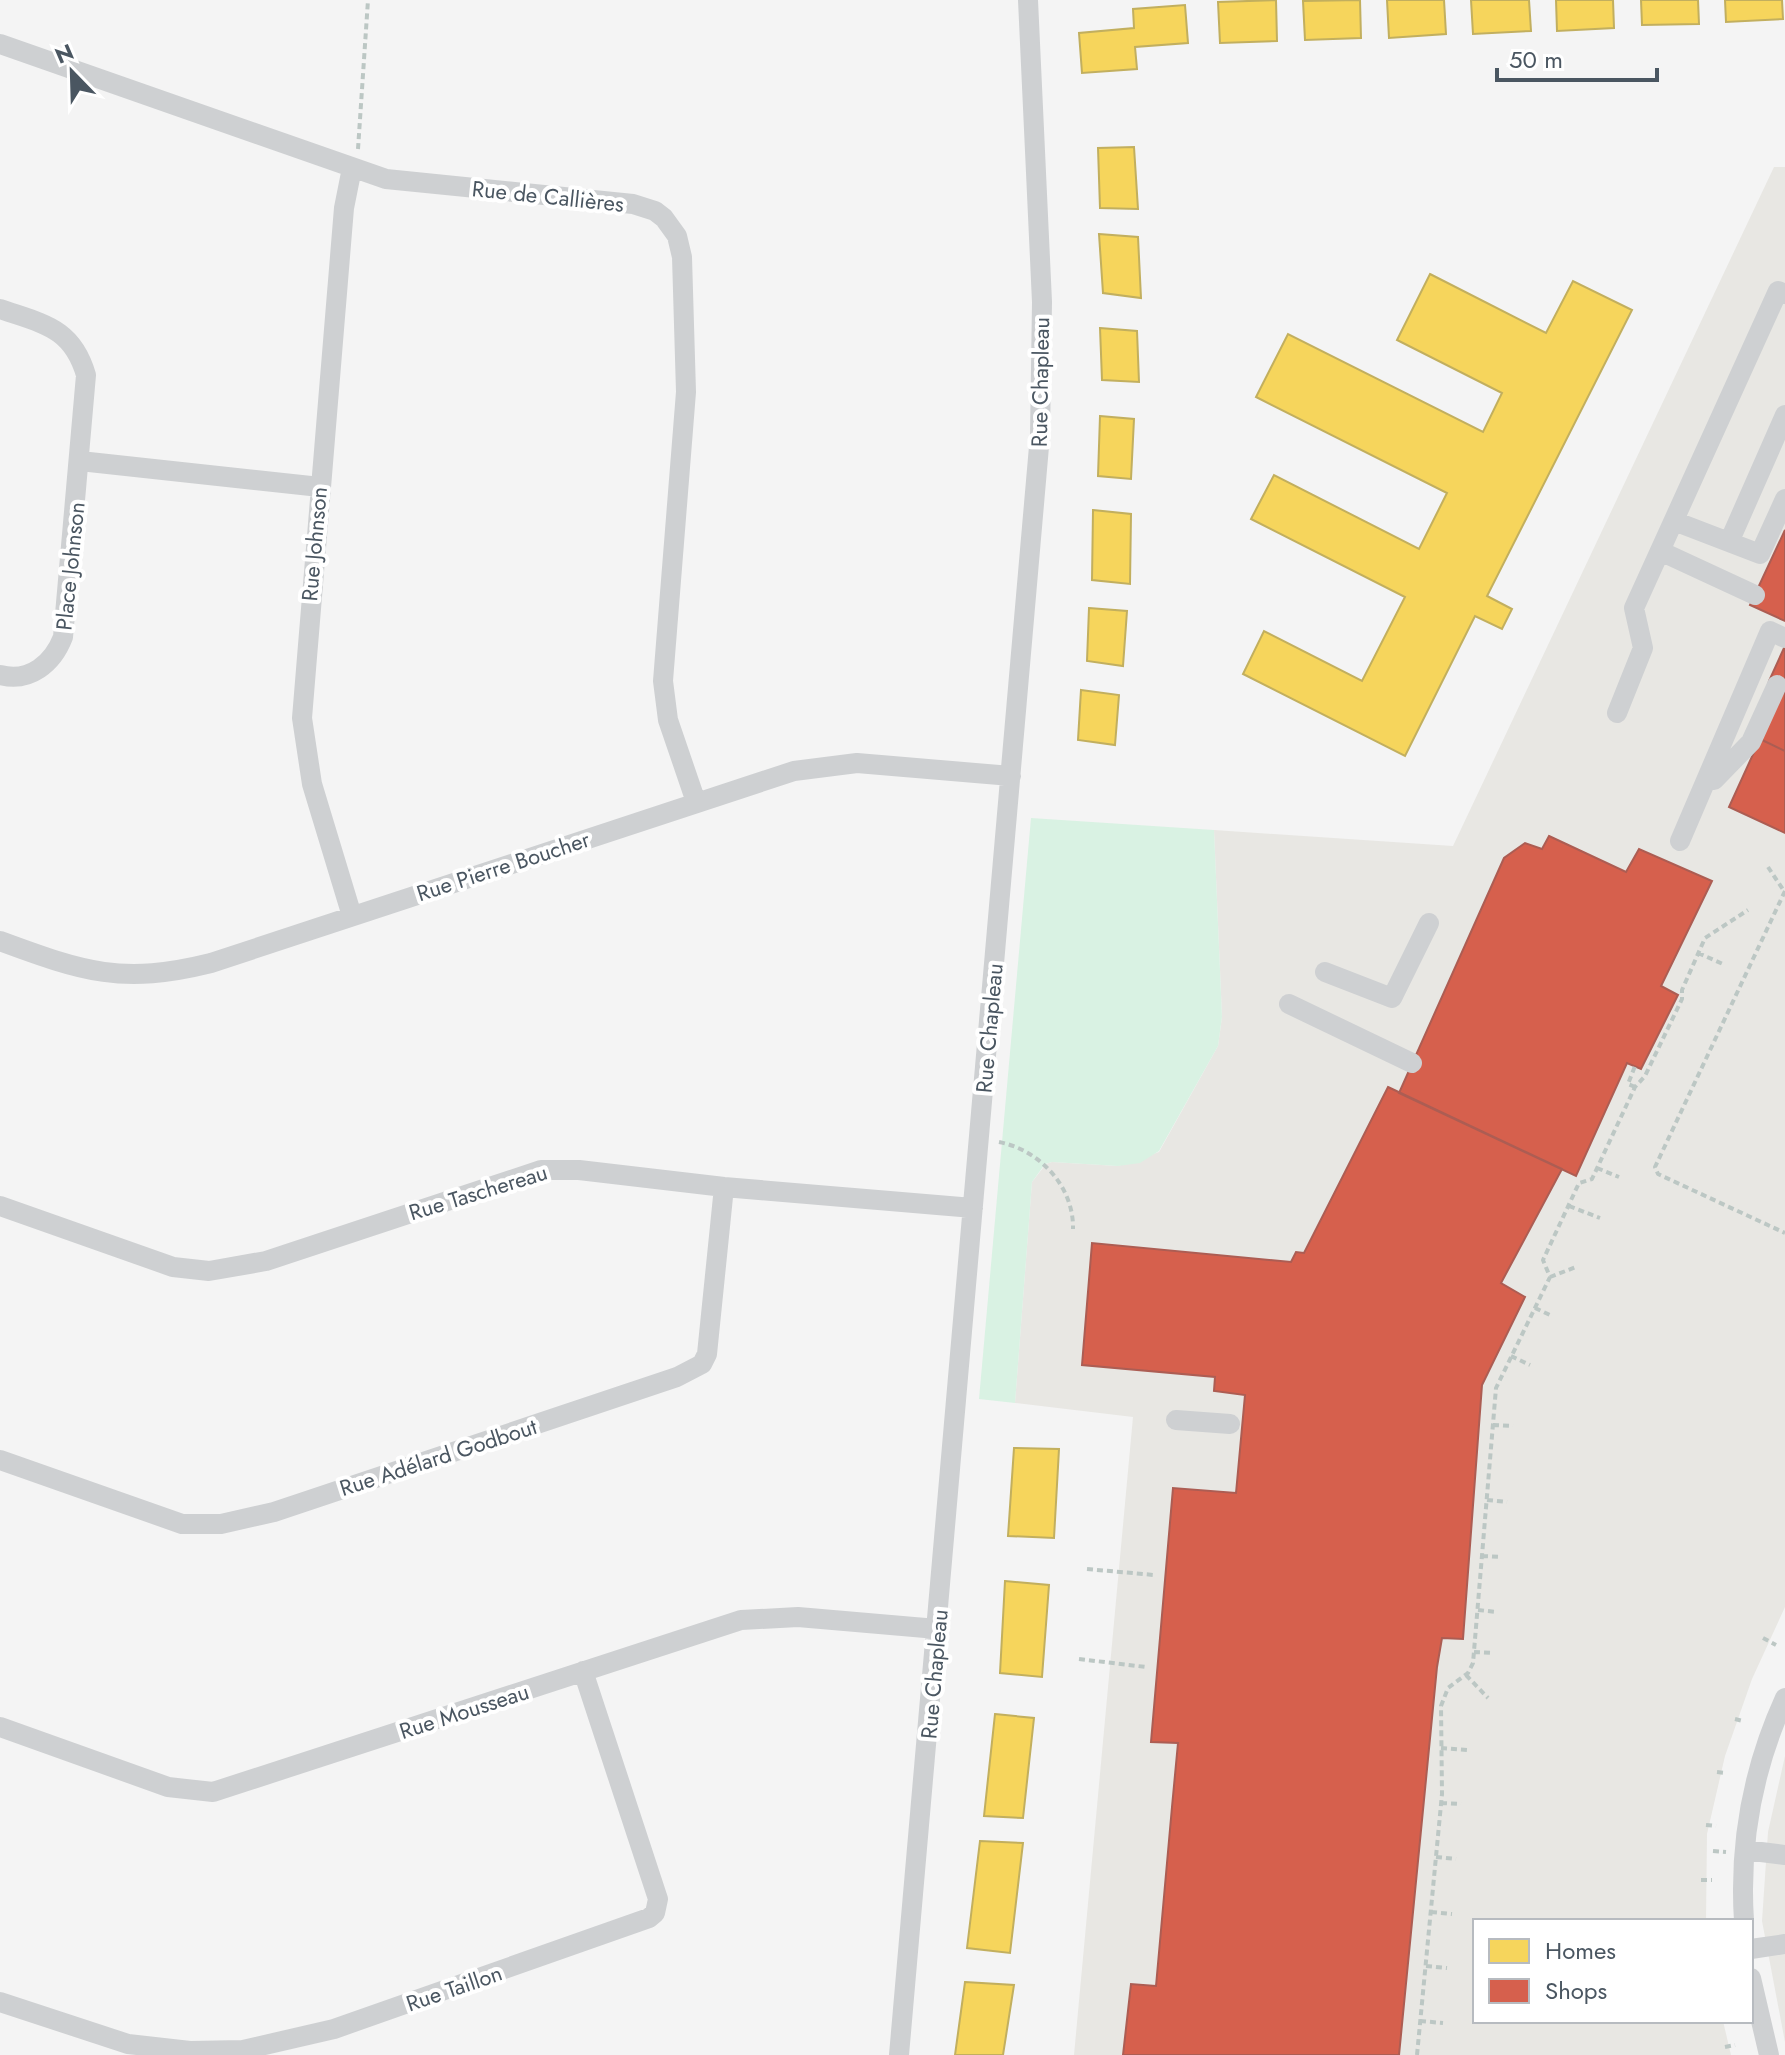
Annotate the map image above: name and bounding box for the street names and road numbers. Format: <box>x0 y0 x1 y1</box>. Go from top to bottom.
street label: Rue de Callières <box>470 172 626 220</box>
street label: Rue Chapleau <box>1023 317 1057 447</box>
street label: Rue Johnson <box>293 486 335 602</box>
street label: Place Johnson <box>47 500 93 632</box>
street label: Rue Pierre Boucher <box>412 823 594 909</box>
street label: Rue Chapleau <box>967 962 1011 1094</box>
street label: Rue Taschereau <box>405 1156 551 1228</box>
street label: Rue Adélard Godbout <box>335 1410 541 1504</box>
street label: Rue Chapleau <box>912 1608 956 1740</box>
street label: Rue Mousseau <box>395 1675 533 1747</box>
street label: Rue Taillon <box>402 1957 506 2019</box>

